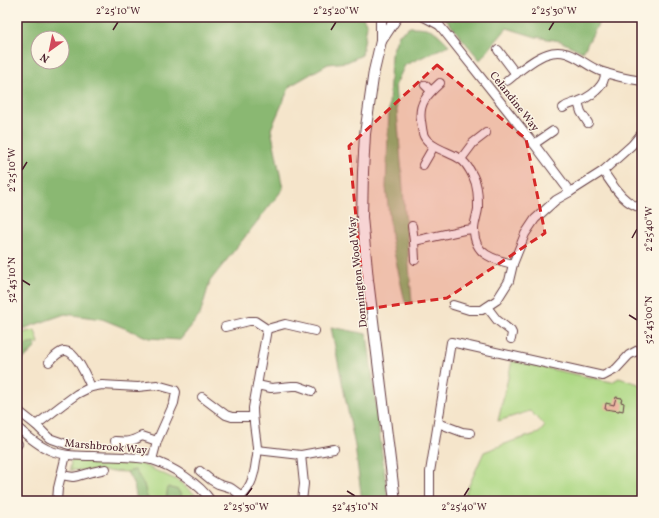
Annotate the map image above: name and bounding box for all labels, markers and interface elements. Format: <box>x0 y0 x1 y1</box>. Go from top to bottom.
text: 2°25'10"W <box>96 4 140 18</box>
text: 2°25'20"W <box>313 4 359 18</box>
text: 2°25'30"W <box>531 4 577 18</box>
north arrow <box>30 30 70 70</box>
text: N <box>38 49 53 66</box>
street label: Celandine Way <box>486 69 542 135</box>
text: 2°25'10"W <box>5 148 19 192</box>
text: 2°25'40"W <box>642 206 656 252</box>
street label: Donnington Wood Way <box>345 215 372 328</box>
text: 52°43'10"N <box>5 256 19 303</box>
text: 52°43'00"N <box>642 295 656 344</box>
street label: Marshbrook Way <box>64 436 148 459</box>
text: 2°25'30"W <box>223 500 269 514</box>
text: 52°43'10"N <box>332 500 379 514</box>
text: 2°25'40"W <box>441 500 487 514</box>

